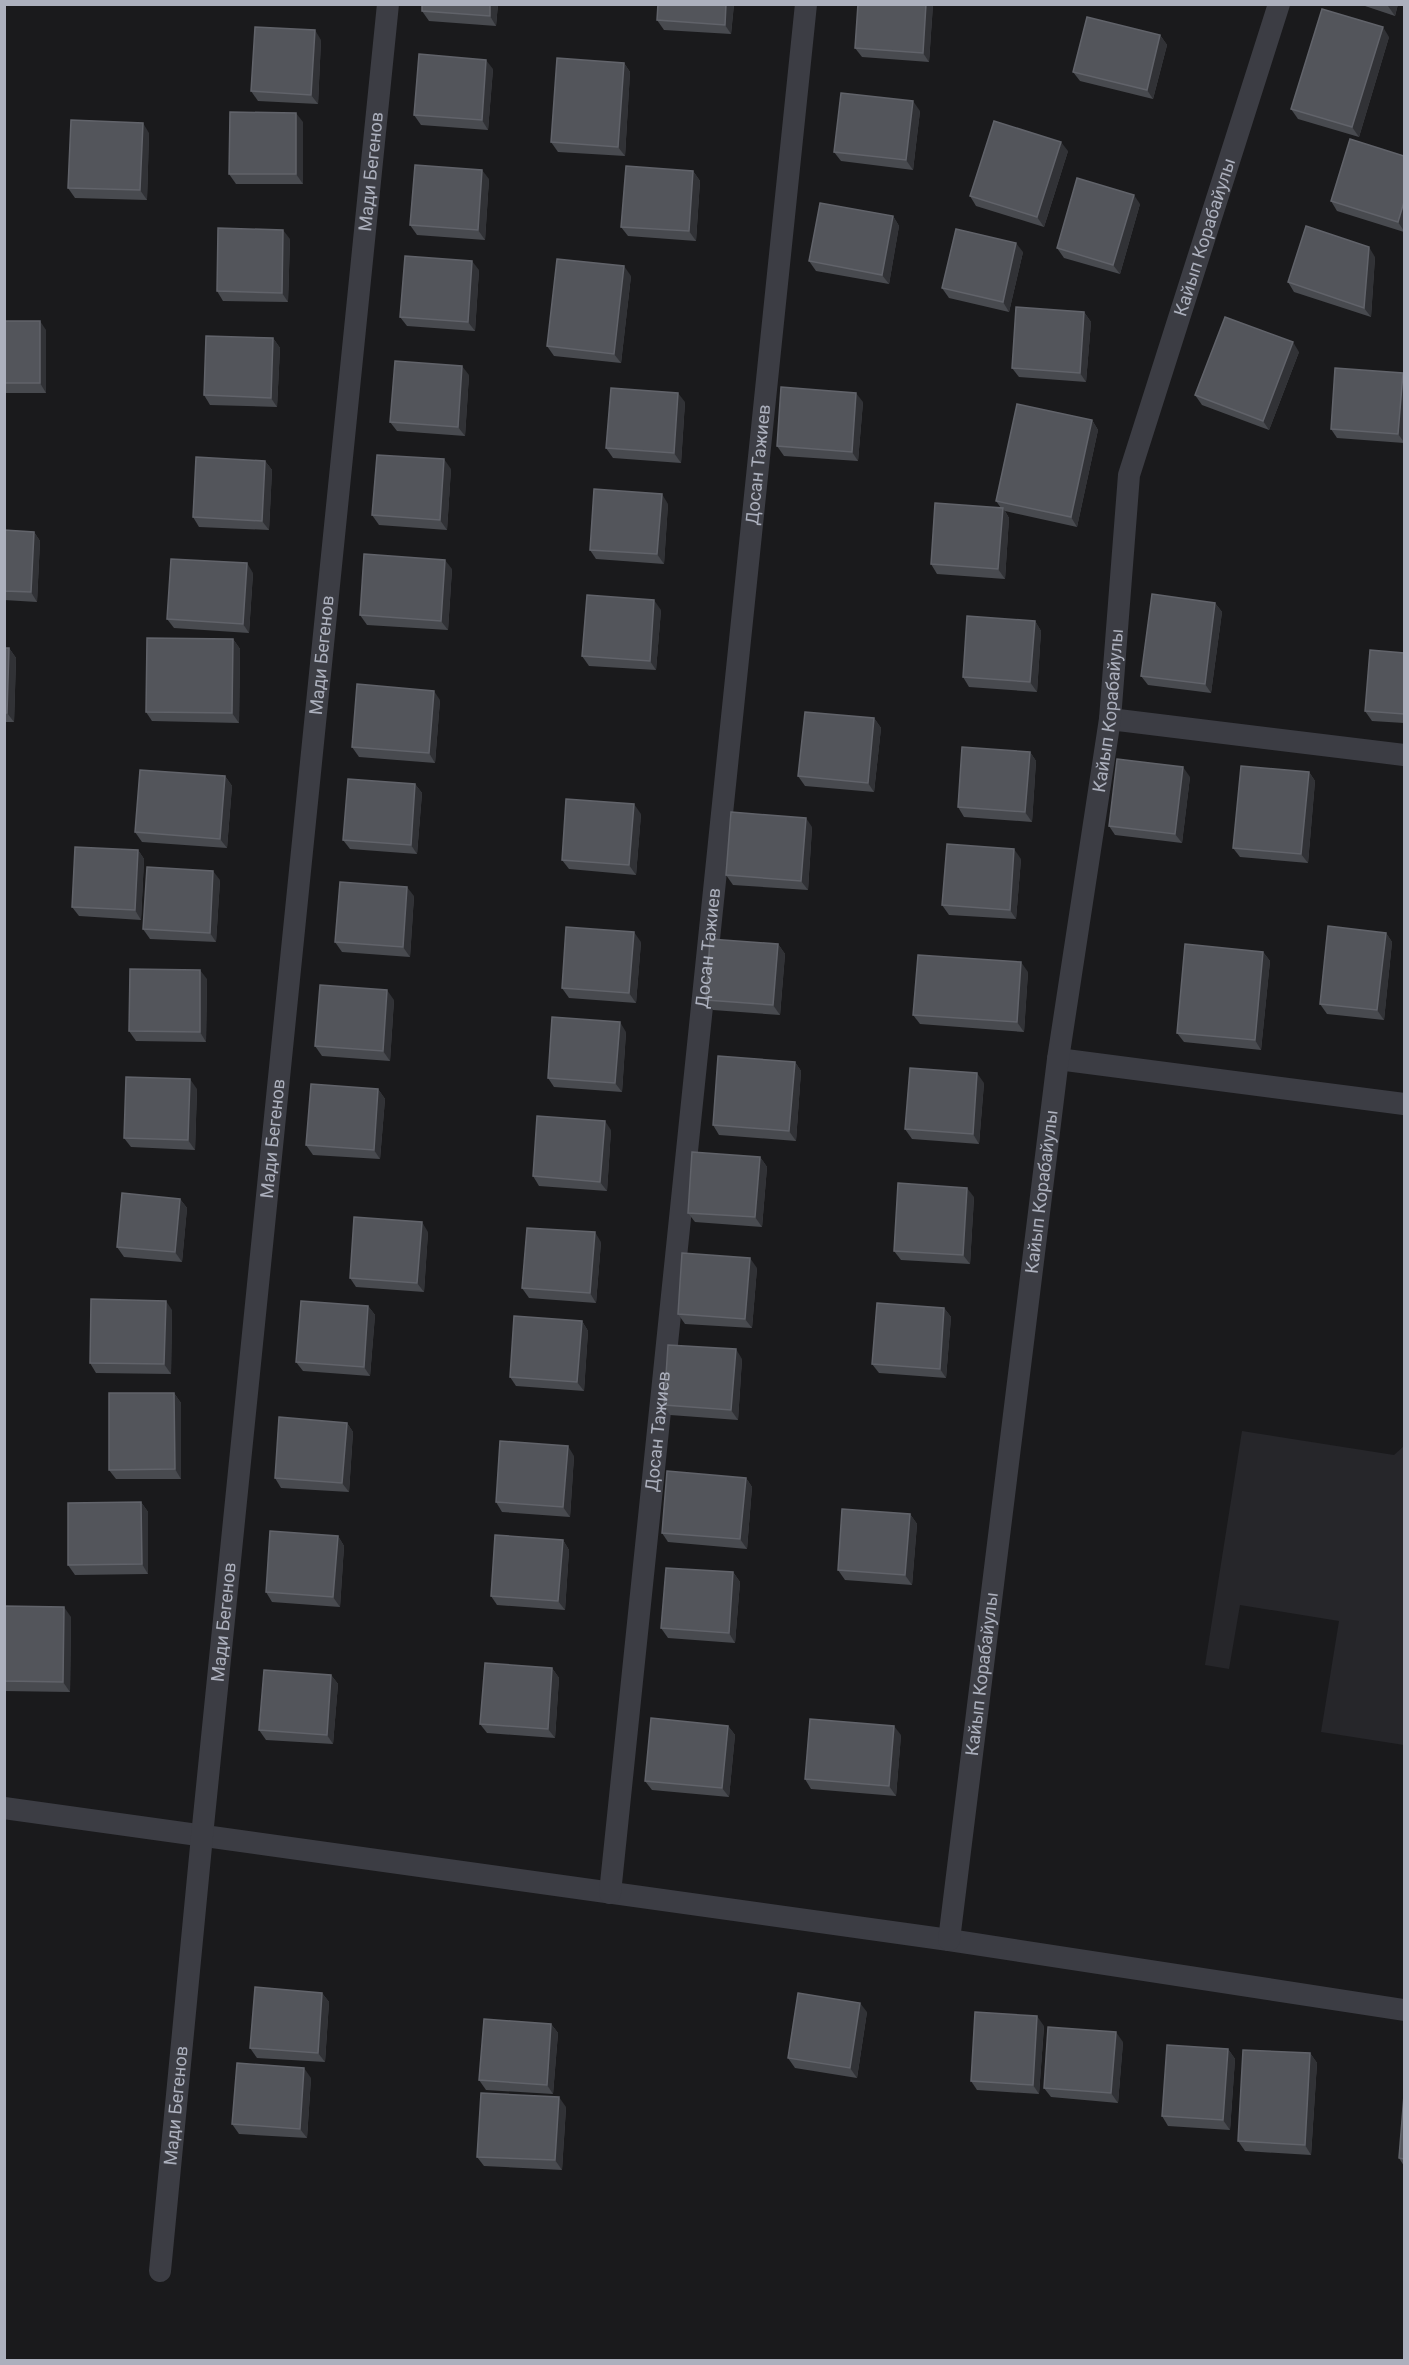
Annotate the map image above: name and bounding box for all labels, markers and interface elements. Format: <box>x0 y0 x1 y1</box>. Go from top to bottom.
street label: Мади Бегенов <box>354 111 387 232</box>
street label: Кайып Корабайулы <box>1169 155 1239 319</box>
street label: Досан Тажиев <box>741 403 774 526</box>
street label: Мади Бегенов <box>305 594 338 716</box>
street label: Кайып Корабайулы <box>1088 628 1127 794</box>
street label: Досан Тажиев <box>691 887 724 1009</box>
street label: Мади Бегенов <box>256 1078 289 1199</box>
street label: Кайып Корабайулы <box>1021 1109 1062 1275</box>
street label: Досан Тажиев <box>641 1370 674 1493</box>
street label: Мади Бегенов <box>207 1561 240 1683</box>
street label: Кайып Корабайулы <box>961 1591 1002 1757</box>
street label: Мади Бегенов <box>159 2045 192 2166</box>

